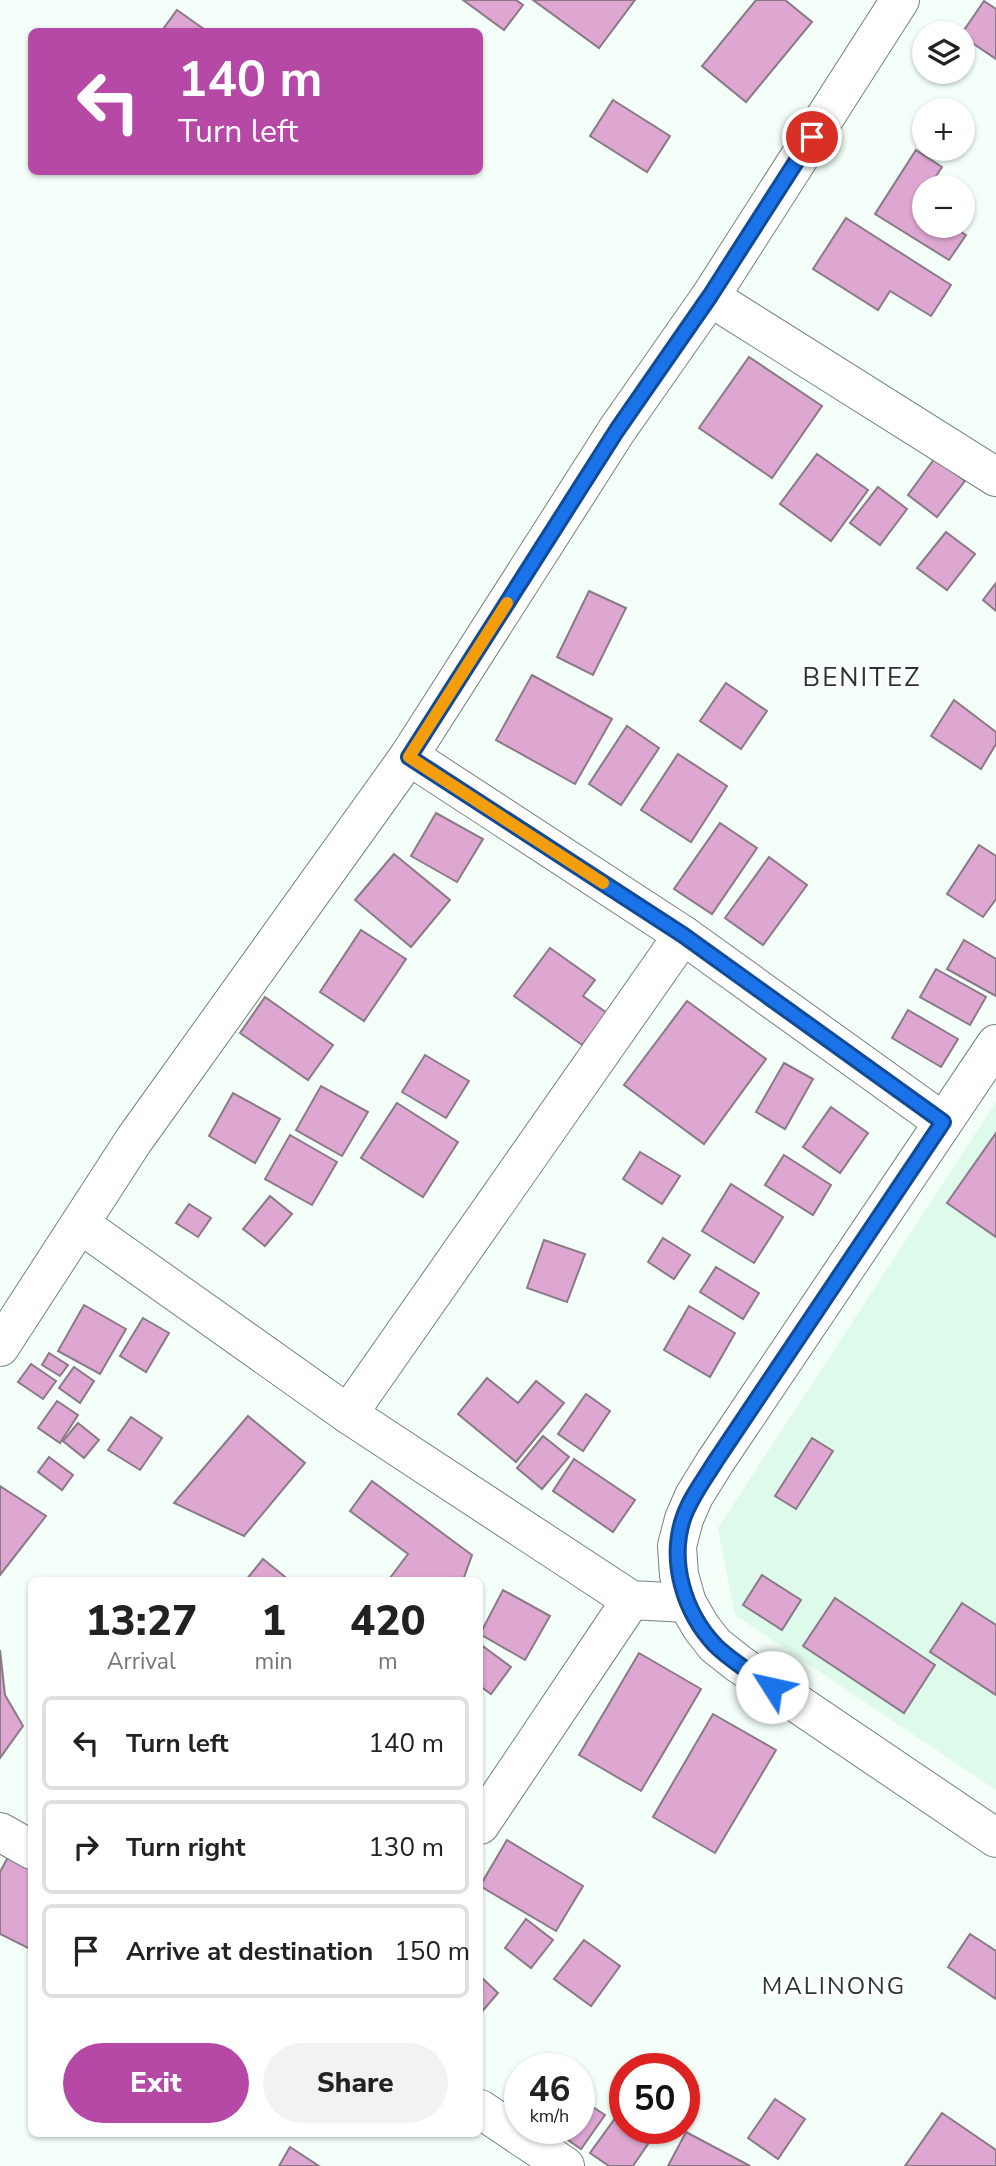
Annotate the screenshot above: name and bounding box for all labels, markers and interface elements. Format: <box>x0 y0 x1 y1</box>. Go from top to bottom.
map controls <box>912 21 975 238</box>
button: layers <box>912 21 975 84</box>
text: 140 m <box>178 46 322 113</box>
icon: left <box>63 56 154 147</box>
button: + <box>912 98 975 161</box>
pin <box>782 107 842 167</box>
text: Turn left <box>178 110 298 153</box>
icon: arrive <box>793 118 831 156</box>
button: − <box>912 175 975 238</box>
district label: BENITEZ <box>803 660 921 695</box>
text: 13:27 <box>85 1593 197 1650</box>
text: 1 <box>261 1593 286 1650</box>
text: 420 <box>350 1593 426 1650</box>
text: Arrival <box>107 1646 176 1677</box>
text: min <box>255 1646 293 1677</box>
text: m <box>378 1646 398 1677</box>
position arrow <box>735 1650 809 1724</box>
icon: left <box>67 1724 105 1762</box>
text: Turn left <box>126 1726 229 1761</box>
text: 140 m <box>368 1726 444 1761</box>
icon: right <box>67 1828 105 1866</box>
text: Turn right <box>126 1830 245 1865</box>
text: 130 m <box>368 1830 444 1865</box>
icon: arrive <box>67 1932 105 1970</box>
text: Arrive at destination <box>126 1934 373 1969</box>
text: 150 m <box>394 1934 470 1969</box>
district label: MALINONG <box>762 1970 906 2002</box>
button: Exit <box>63 2043 249 2123</box>
button: Share <box>263 2043 448 2123</box>
speed limit sign: 50 <box>609 2053 700 2144</box>
text: 46 <box>528 2066 571 2113</box>
text: km/h <box>530 2104 569 2128</box>

